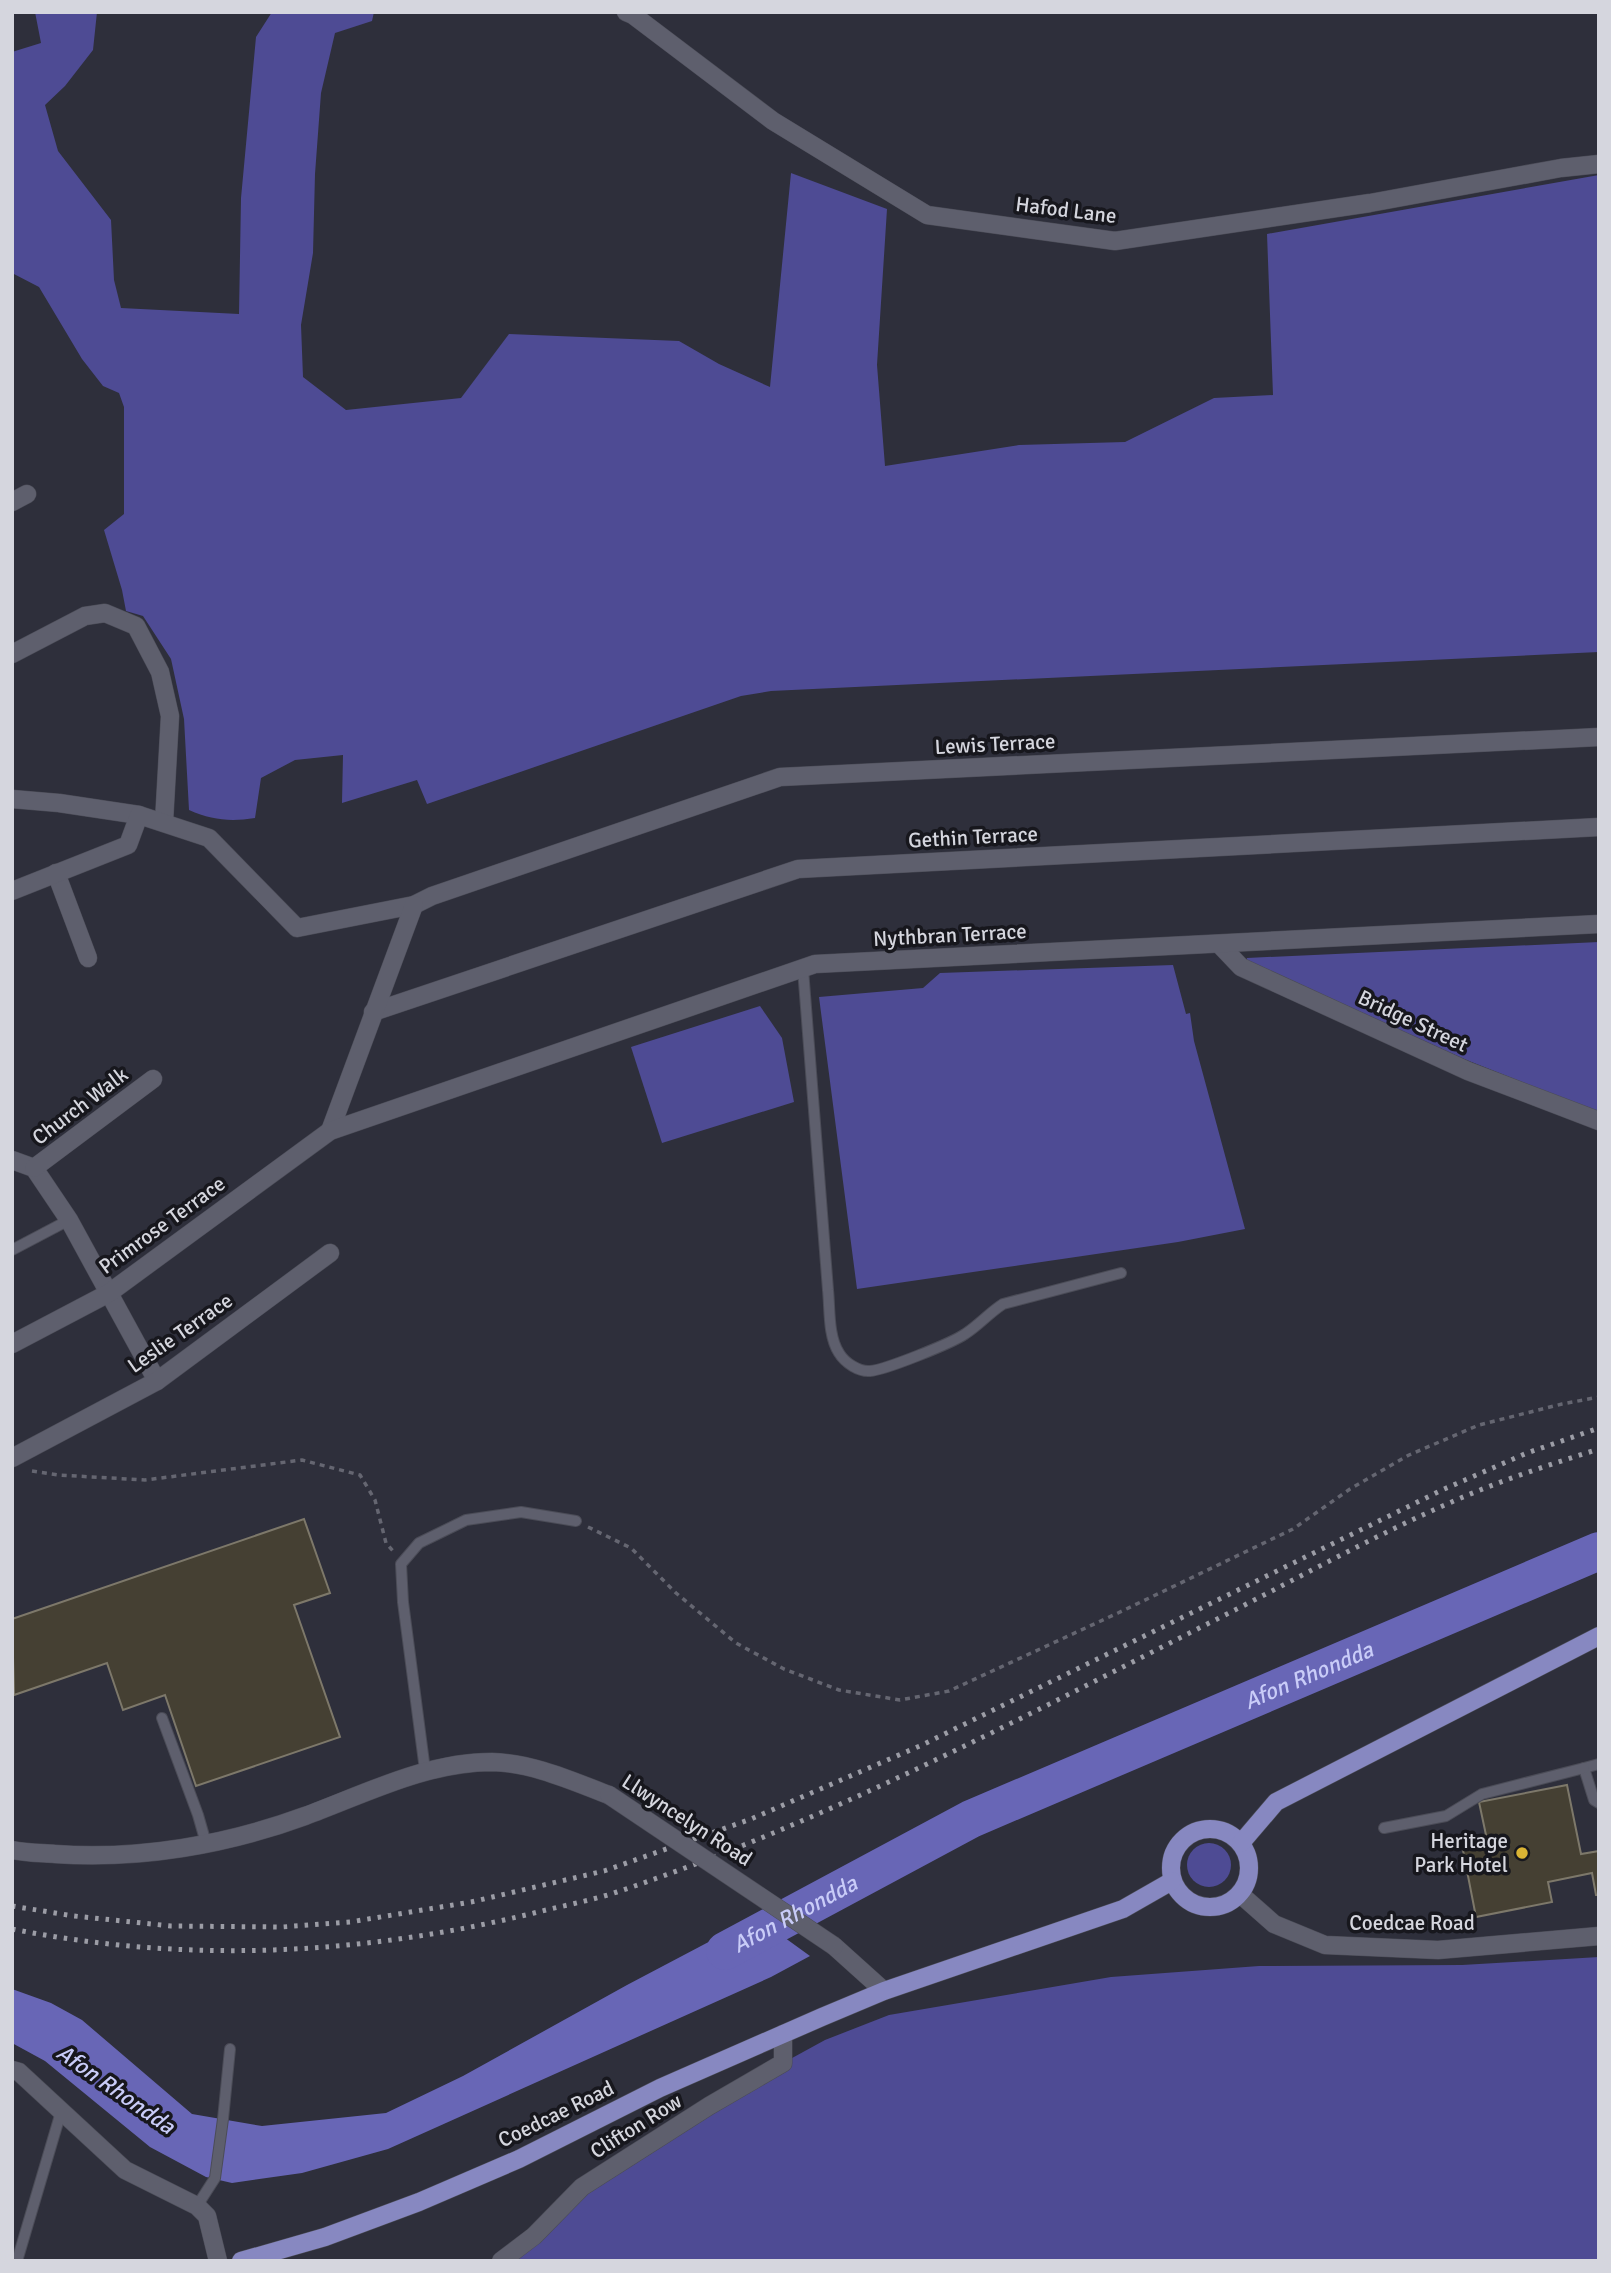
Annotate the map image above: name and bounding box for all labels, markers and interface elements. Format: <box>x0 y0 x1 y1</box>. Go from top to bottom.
street label: Hafod Lane <box>1014 191 1118 229</box>
street label: Lewis Terrace <box>934 728 1056 760</box>
street label: Gethin Terrace <box>907 821 1039 853</box>
street label: Nythbran Terrace <box>873 918 1027 952</box>
street label: Bridge Street <box>1354 984 1472 1058</box>
street label: Church Walk <box>27 1061 133 1150</box>
street label: Primrose Terrace <box>94 1170 230 1280</box>
street label: Leslie Terrace <box>122 1287 238 1379</box>
water label: Afon Rhondda <box>1240 1635 1379 1716</box>
street label: Llwyncelyn Road <box>617 1768 757 1872</box>
place label: Heritage Park Hotel <box>1414 1828 1508 1878</box>
marker: Heritage Park Hotel <box>1514 1845 1530 1861</box>
water label: Afon Rhondda <box>727 1868 864 1959</box>
street label: Coedcae Road <box>1349 1910 1475 1936</box>
water label: Afon Rhondda <box>51 2038 181 2142</box>
street label: Coedcae Road <box>494 2075 618 2153</box>
street label: Clifton Row <box>585 2088 687 2164</box>

